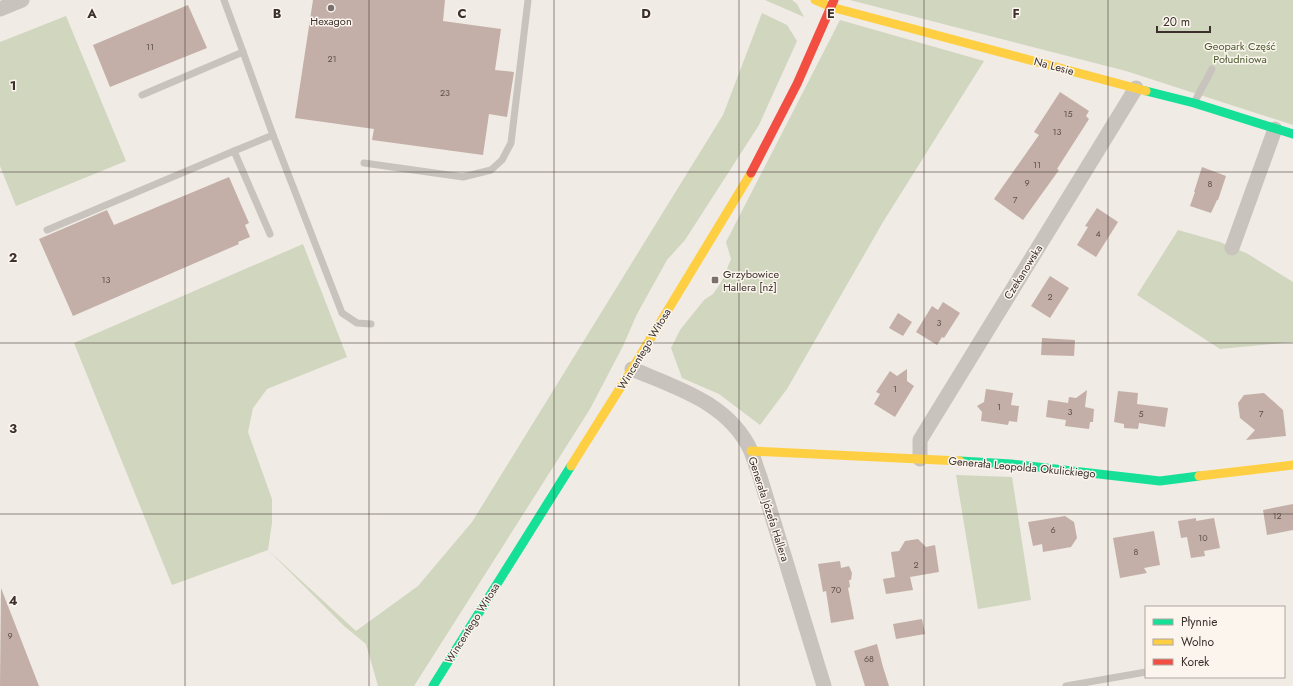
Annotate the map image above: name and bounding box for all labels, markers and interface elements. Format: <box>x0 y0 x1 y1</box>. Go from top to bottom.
marker: Hexagon <box>326 3 336 13</box>
text: A <box>86 4 97 23</box>
text: B <box>273 4 282 23</box>
text: C <box>457 4 467 23</box>
text: D <box>641 4 651 23</box>
text: E <box>827 4 835 23</box>
text: F <box>1012 4 1020 23</box>
scale bar <box>1157 8 1210 34</box>
place label: Hexagon <box>310 13 352 29</box>
text: 20 m <box>1163 13 1190 31</box>
park label: Geopark Część Południowa <box>1204 38 1276 67</box>
house number: 11 <box>146 40 154 53</box>
house number: 21 <box>327 52 337 65</box>
street label: Na Lesie <box>1032 53 1076 79</box>
text: 1 <box>10 76 16 95</box>
house number: 23 <box>440 86 450 99</box>
house number: 15 <box>1063 107 1073 120</box>
house number: 13 <box>1053 125 1062 138</box>
house number: 11 <box>1033 158 1041 171</box>
house number: 9 <box>1024 176 1030 189</box>
house number: 8 <box>1208 177 1213 190</box>
house number: 7 <box>1013 193 1018 206</box>
house number: 4 <box>1095 227 1101 240</box>
street label: Czekanowska <box>1000 242 1046 302</box>
text: 2 <box>9 248 17 267</box>
place label: Grzybowice Hallera [nż] <box>723 266 779 295</box>
house number: 13 <box>102 273 111 286</box>
marker: Grzybowice Hallera [nż] <box>710 275 720 285</box>
house number: 2 <box>1047 290 1053 303</box>
street label: Wincentego Witosa <box>613 305 675 393</box>
house number: 3 <box>937 316 942 329</box>
house number: 1 <box>893 382 897 395</box>
house number: 1 <box>997 400 1001 413</box>
house number: 3 <box>1068 405 1073 418</box>
house number: 5 <box>1138 407 1144 420</box>
house number: 7 <box>1259 407 1264 420</box>
text: 3 <box>9 419 17 438</box>
street label: Generała Leopolda Okulickiego <box>948 453 1096 481</box>
street label: Generała Józefa Hallera <box>744 454 794 564</box>
house number: 12 <box>1272 509 1282 522</box>
house number: 6 <box>1050 523 1056 536</box>
house number: 10 <box>1198 531 1208 544</box>
house number: 8 <box>1134 545 1139 558</box>
house number: 2 <box>913 558 919 571</box>
street label: Wincentego Witosa <box>441 580 503 666</box>
house number: 70 <box>831 583 842 596</box>
text: 4 <box>8 591 18 610</box>
legend <box>1145 606 1285 678</box>
text: Płynnie <box>1181 613 1218 631</box>
house number: 9 <box>7 629 13 642</box>
text: Wolno <box>1181 633 1215 651</box>
house number: 68 <box>864 652 874 665</box>
text: Korek <box>1181 653 1210 671</box>

